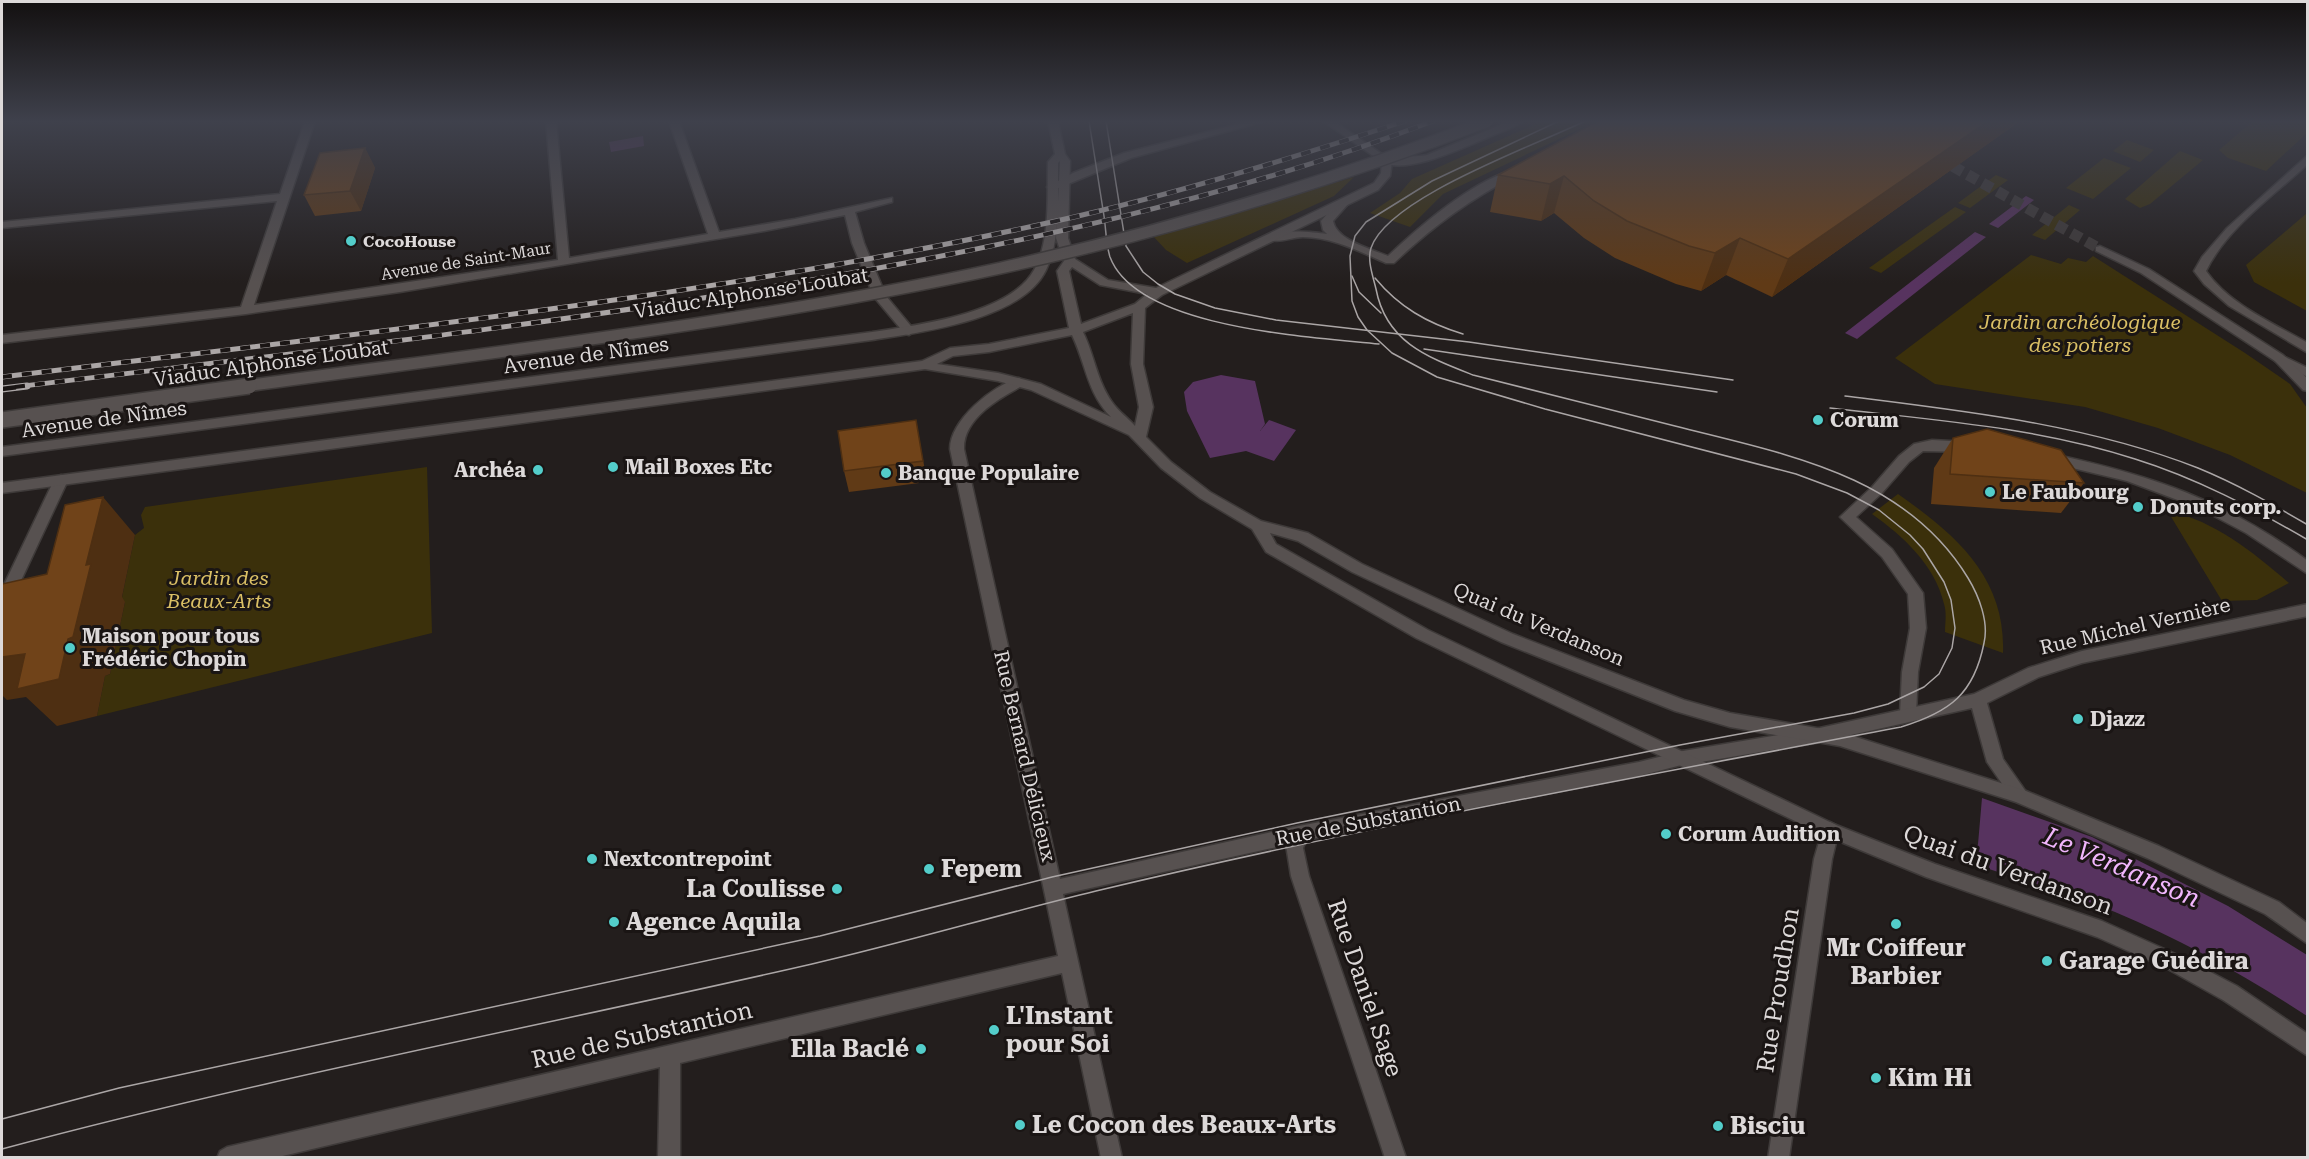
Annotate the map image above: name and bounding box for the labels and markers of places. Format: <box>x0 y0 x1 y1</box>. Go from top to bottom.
place label: CocoHouse <box>363 232 456 251</box>
marker: CocoHouse <box>344 234 358 248</box>
place label: Corum <box>1830 408 1899 432</box>
marker: Corum <box>1811 413 1825 427</box>
place label: Mail Boxes Etc <box>625 455 773 479</box>
place label: Archéa <box>454 458 526 482</box>
marker: Mail Boxes Etc <box>606 460 620 474</box>
place label: Banque Populaire <box>898 461 1080 485</box>
marker: Archéa <box>531 463 545 477</box>
marker: Banque Populaire <box>879 466 893 480</box>
place label: Le Faubourg <box>2002 480 2129 504</box>
marker: Le Faubourg <box>1983 485 1997 499</box>
place label: Donuts corp. <box>2150 495 2282 519</box>
marker: Donuts corp. <box>2131 500 2145 514</box>
place label: Maison pour tous Frédéric Chopin <box>82 624 260 671</box>
marker: Maison pour tous Frédéric Chopin <box>63 641 77 655</box>
place label: Djazz <box>2090 707 2145 731</box>
marker: Djazz <box>2071 712 2085 726</box>
place label: Corum Audition <box>1678 822 1841 846</box>
marker: Corum Audition <box>1659 827 1673 841</box>
place label: Nextcontrepoint <box>604 847 772 871</box>
marker: Nextcontrepoint <box>585 852 599 866</box>
place label: Fepem <box>941 855 1022 883</box>
marker: Fepem <box>922 862 936 876</box>
place label: La Coulisse <box>686 875 825 903</box>
marker: La Coulisse <box>830 882 844 896</box>
place label: Agence Aquila <box>626 908 801 936</box>
marker: Agence Aquila <box>607 915 621 929</box>
marker: Mr Coiffeur Barbier <box>1889 917 1903 931</box>
place label: Mr Coiffeur Barbier <box>1826 934 1966 990</box>
place label: Garage Guédira <box>2059 947 2249 975</box>
marker: Garage Guédira <box>2040 954 2054 968</box>
place label: L'Instant pour Soi <box>1006 1002 1113 1058</box>
marker: L'Instant pour Soi <box>987 1023 1001 1037</box>
place label: Ella Baclé <box>790 1035 909 1063</box>
marker: Ella Baclé <box>914 1042 928 1056</box>
place label: Kim Hi <box>1888 1064 1972 1092</box>
marker: Kim Hi <box>1869 1071 1883 1085</box>
place label: Le Cocon des Beaux-Arts <box>1032 1111 1336 1139</box>
place label: Bisciu <box>1730 1112 1805 1140</box>
marker: Le Cocon des Beaux-Arts <box>1013 1118 1027 1132</box>
marker: Bisciu <box>1711 1119 1725 1133</box>

